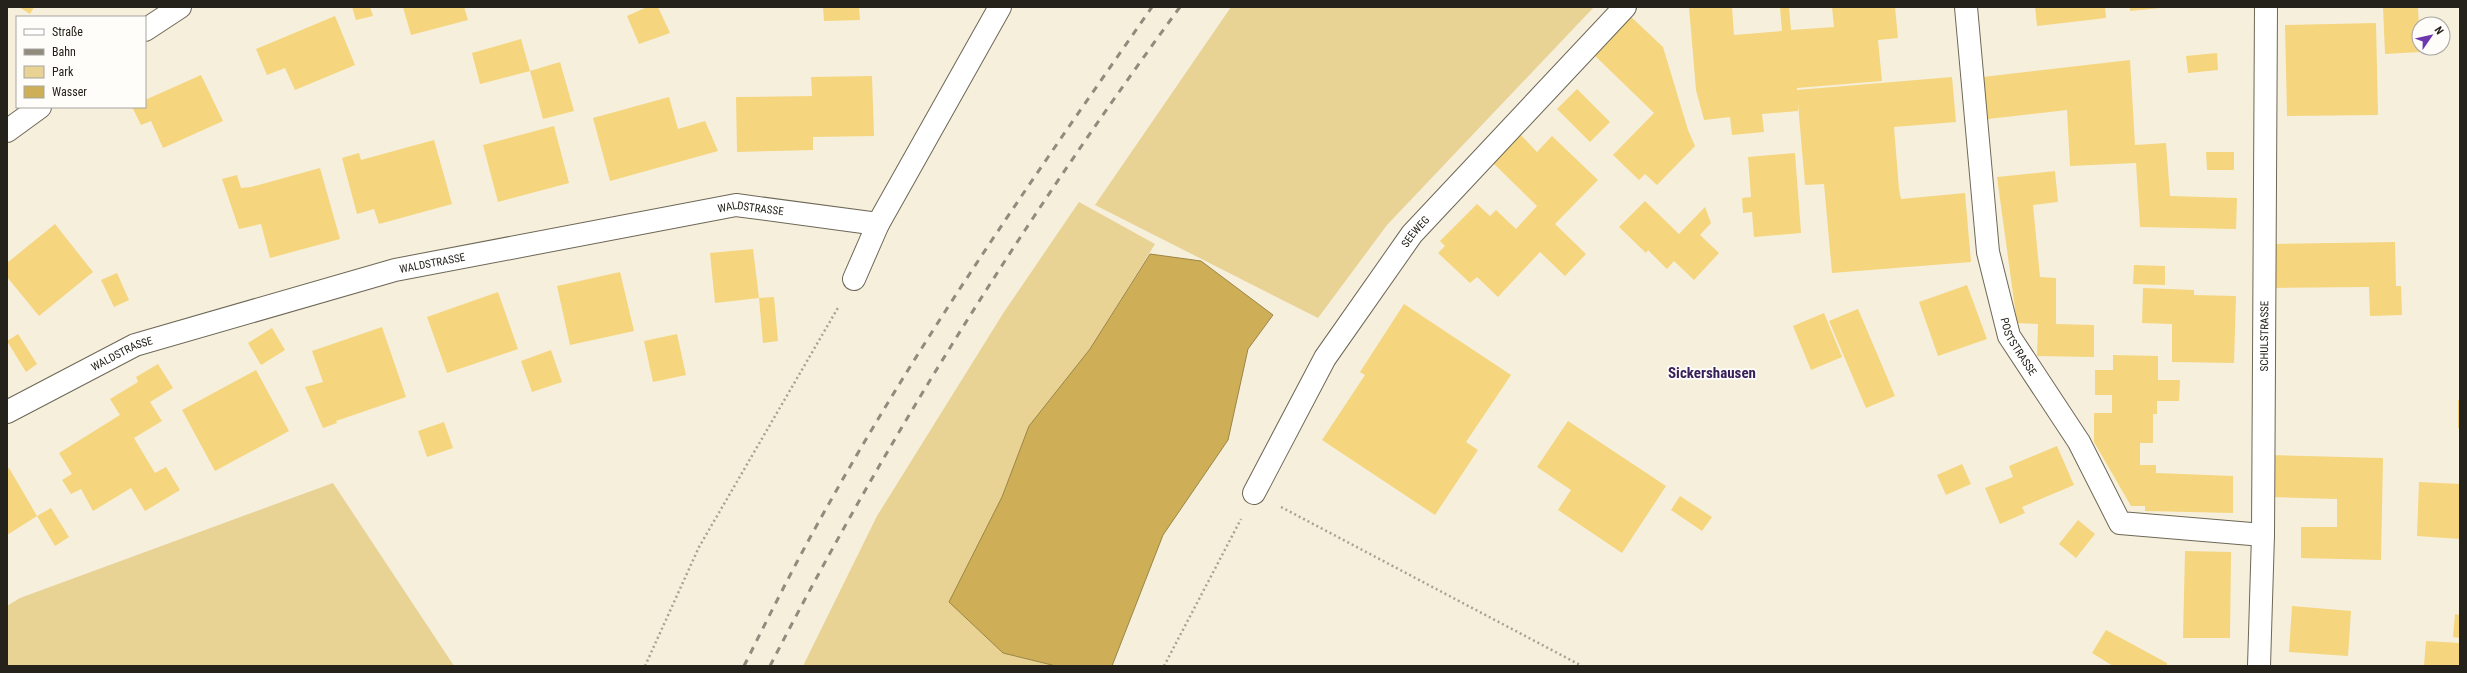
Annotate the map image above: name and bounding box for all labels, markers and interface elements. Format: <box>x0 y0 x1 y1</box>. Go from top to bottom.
legend <box>16 16 146 108</box>
north arrow <box>2411 16 2451 56</box>
text: N <box>2432 24 2446 37</box>
text: Straße <box>52 25 83 39</box>
text: Bahn <box>52 45 76 59</box>
text: Park <box>52 65 74 79</box>
text: Wasser <box>52 85 87 99</box>
street label: WALDSTRASSE <box>717 198 785 218</box>
street label: SEEWEG <box>1398 213 1432 250</box>
street label: WALDSTRASSE <box>398 250 467 276</box>
street label: SCHULSTRASSE <box>2257 300 2271 371</box>
street label: POSTSTRASSE <box>1998 316 2040 378</box>
street label: WALDSTRASSE <box>89 334 154 373</box>
district label: Sickershausen <box>1668 364 1756 382</box>

